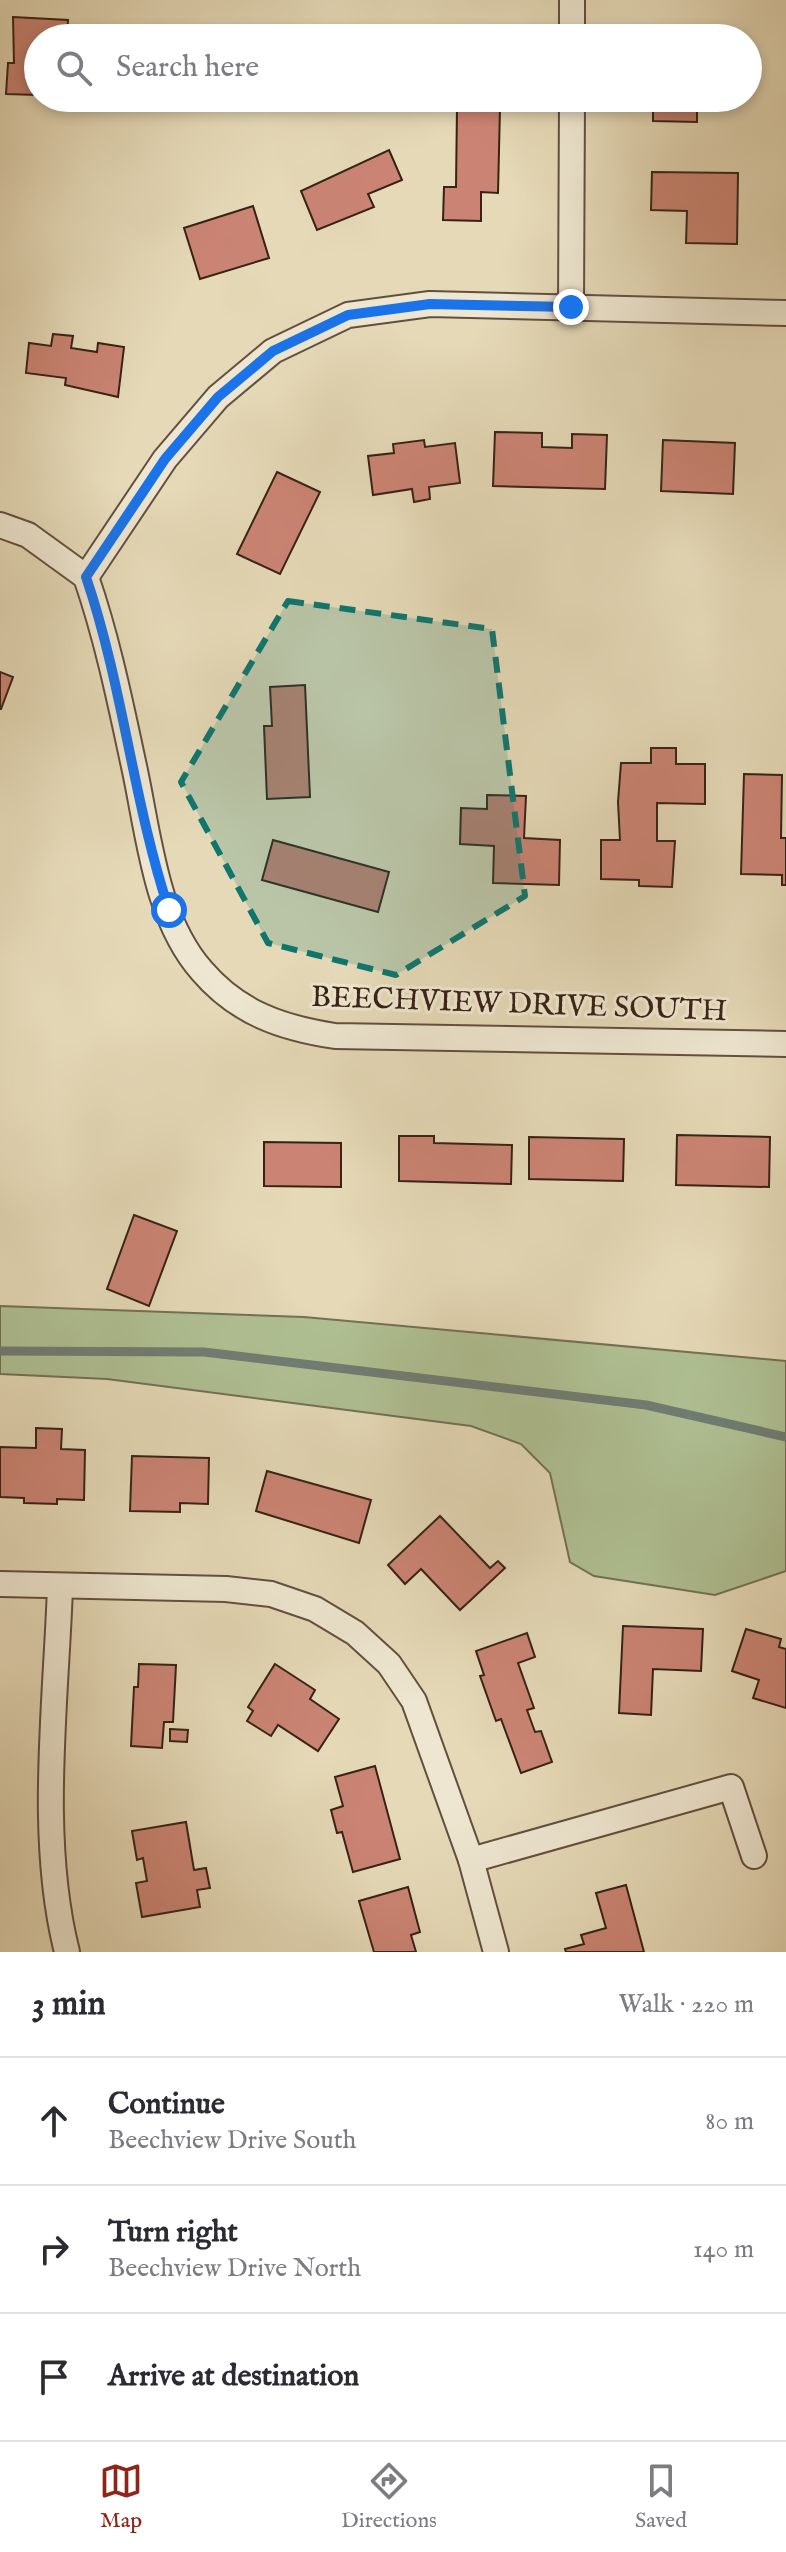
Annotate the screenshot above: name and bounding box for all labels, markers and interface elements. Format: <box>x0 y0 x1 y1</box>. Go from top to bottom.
search box <box>24 24 762 112</box>
icon: search <box>52 46 96 90</box>
text: Search here <box>116 49 259 87</box>
route end <box>553 289 589 325</box>
route start <box>151 892 187 928</box>
street label: BEECHVIEW DRIVE SOUTH <box>310 979 728 1031</box>
text: 3 min <box>32 1983 106 2026</box>
text: Walk · 220 m <box>619 1988 754 2021</box>
text: Continue <box>108 2086 225 2124</box>
icon: ahead <box>32 2099 76 2143</box>
text: 80 m <box>705 2105 754 2138</box>
text: Beechview Drive South <box>108 2124 356 2157</box>
text: Turn right <box>108 2214 238 2252</box>
icon: right <box>32 2227 76 2271</box>
text: 140 m <box>693 2233 754 2266</box>
text: Beechview Drive North <box>108 2252 361 2285</box>
icon: arrive <box>32 2355 76 2399</box>
text: Arrive at destination <box>108 2358 359 2396</box>
tab: Map <box>99 2459 143 2535</box>
tab: Directions <box>341 2459 437 2535</box>
tab: Saved <box>635 2459 687 2535</box>

